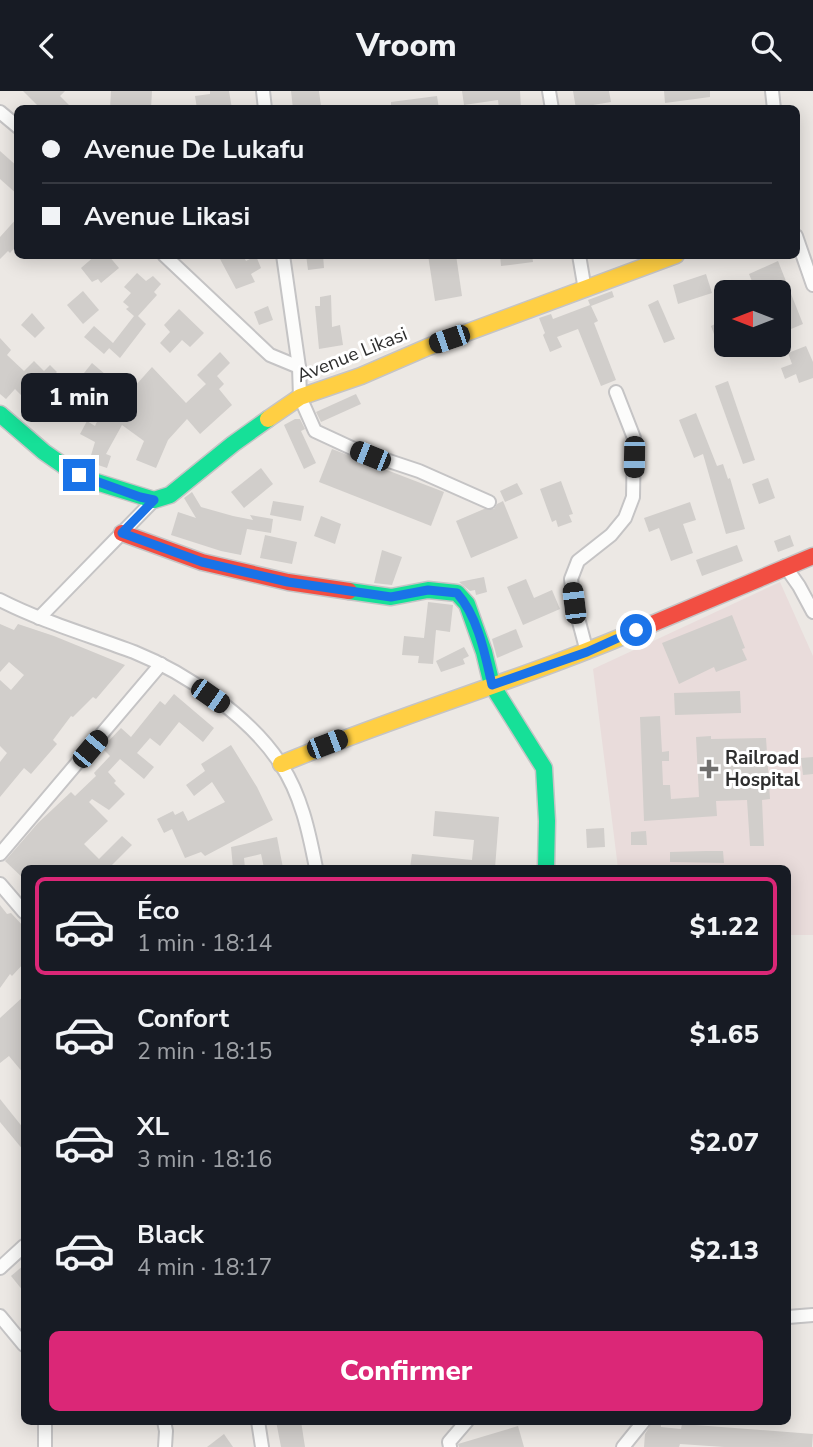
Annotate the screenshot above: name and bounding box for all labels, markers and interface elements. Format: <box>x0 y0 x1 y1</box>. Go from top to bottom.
text: Vroom <box>356 24 457 67</box>
icon: back <box>28 27 66 65</box>
icon: search <box>747 27 785 65</box>
text: Avenue De Lukafu <box>84 132 304 167</box>
text: Avenue Likasi <box>84 199 250 234</box>
north arrow <box>714 280 791 357</box>
map controls <box>714 280 791 357</box>
street label: Avenue Likasi <box>293 321 411 389</box>
car <box>426 322 473 356</box>
callout: 1 min <box>21 373 137 423</box>
text: 1 min <box>49 382 109 413</box>
car <box>624 436 645 478</box>
car <box>347 438 394 474</box>
route end <box>63 459 95 491</box>
car <box>562 581 587 625</box>
route start <box>620 614 652 646</box>
car <box>187 675 234 717</box>
car <box>69 726 112 772</box>
car <box>304 727 351 761</box>
place label: Railroad Hospital <box>725 745 800 793</box>
marker: Railroad Hospital <box>699 759 719 779</box>
text: Éco <box>137 893 179 928</box>
icon: car <box>53 895 116 958</box>
text: $1.22 <box>690 909 759 944</box>
text: 1 min · 18:14 <box>137 928 272 959</box>
text: Confort <box>137 1001 229 1036</box>
icon: car <box>53 1003 116 1066</box>
text: $1.65 <box>690 1017 759 1052</box>
text: 2 min · 18:15 <box>137 1036 272 1067</box>
text: XL <box>137 1109 169 1144</box>
icon: car <box>53 1111 116 1174</box>
text: $2.07 <box>690 1125 759 1160</box>
text: 3 min · 18:16 <box>137 1144 272 1175</box>
text: Black <box>137 1217 204 1252</box>
icon: car <box>53 1219 116 1282</box>
text: $2.13 <box>690 1233 759 1268</box>
text: 4 min · 18:17 <box>137 1252 272 1283</box>
button: Confirmer <box>49 1331 763 1411</box>

